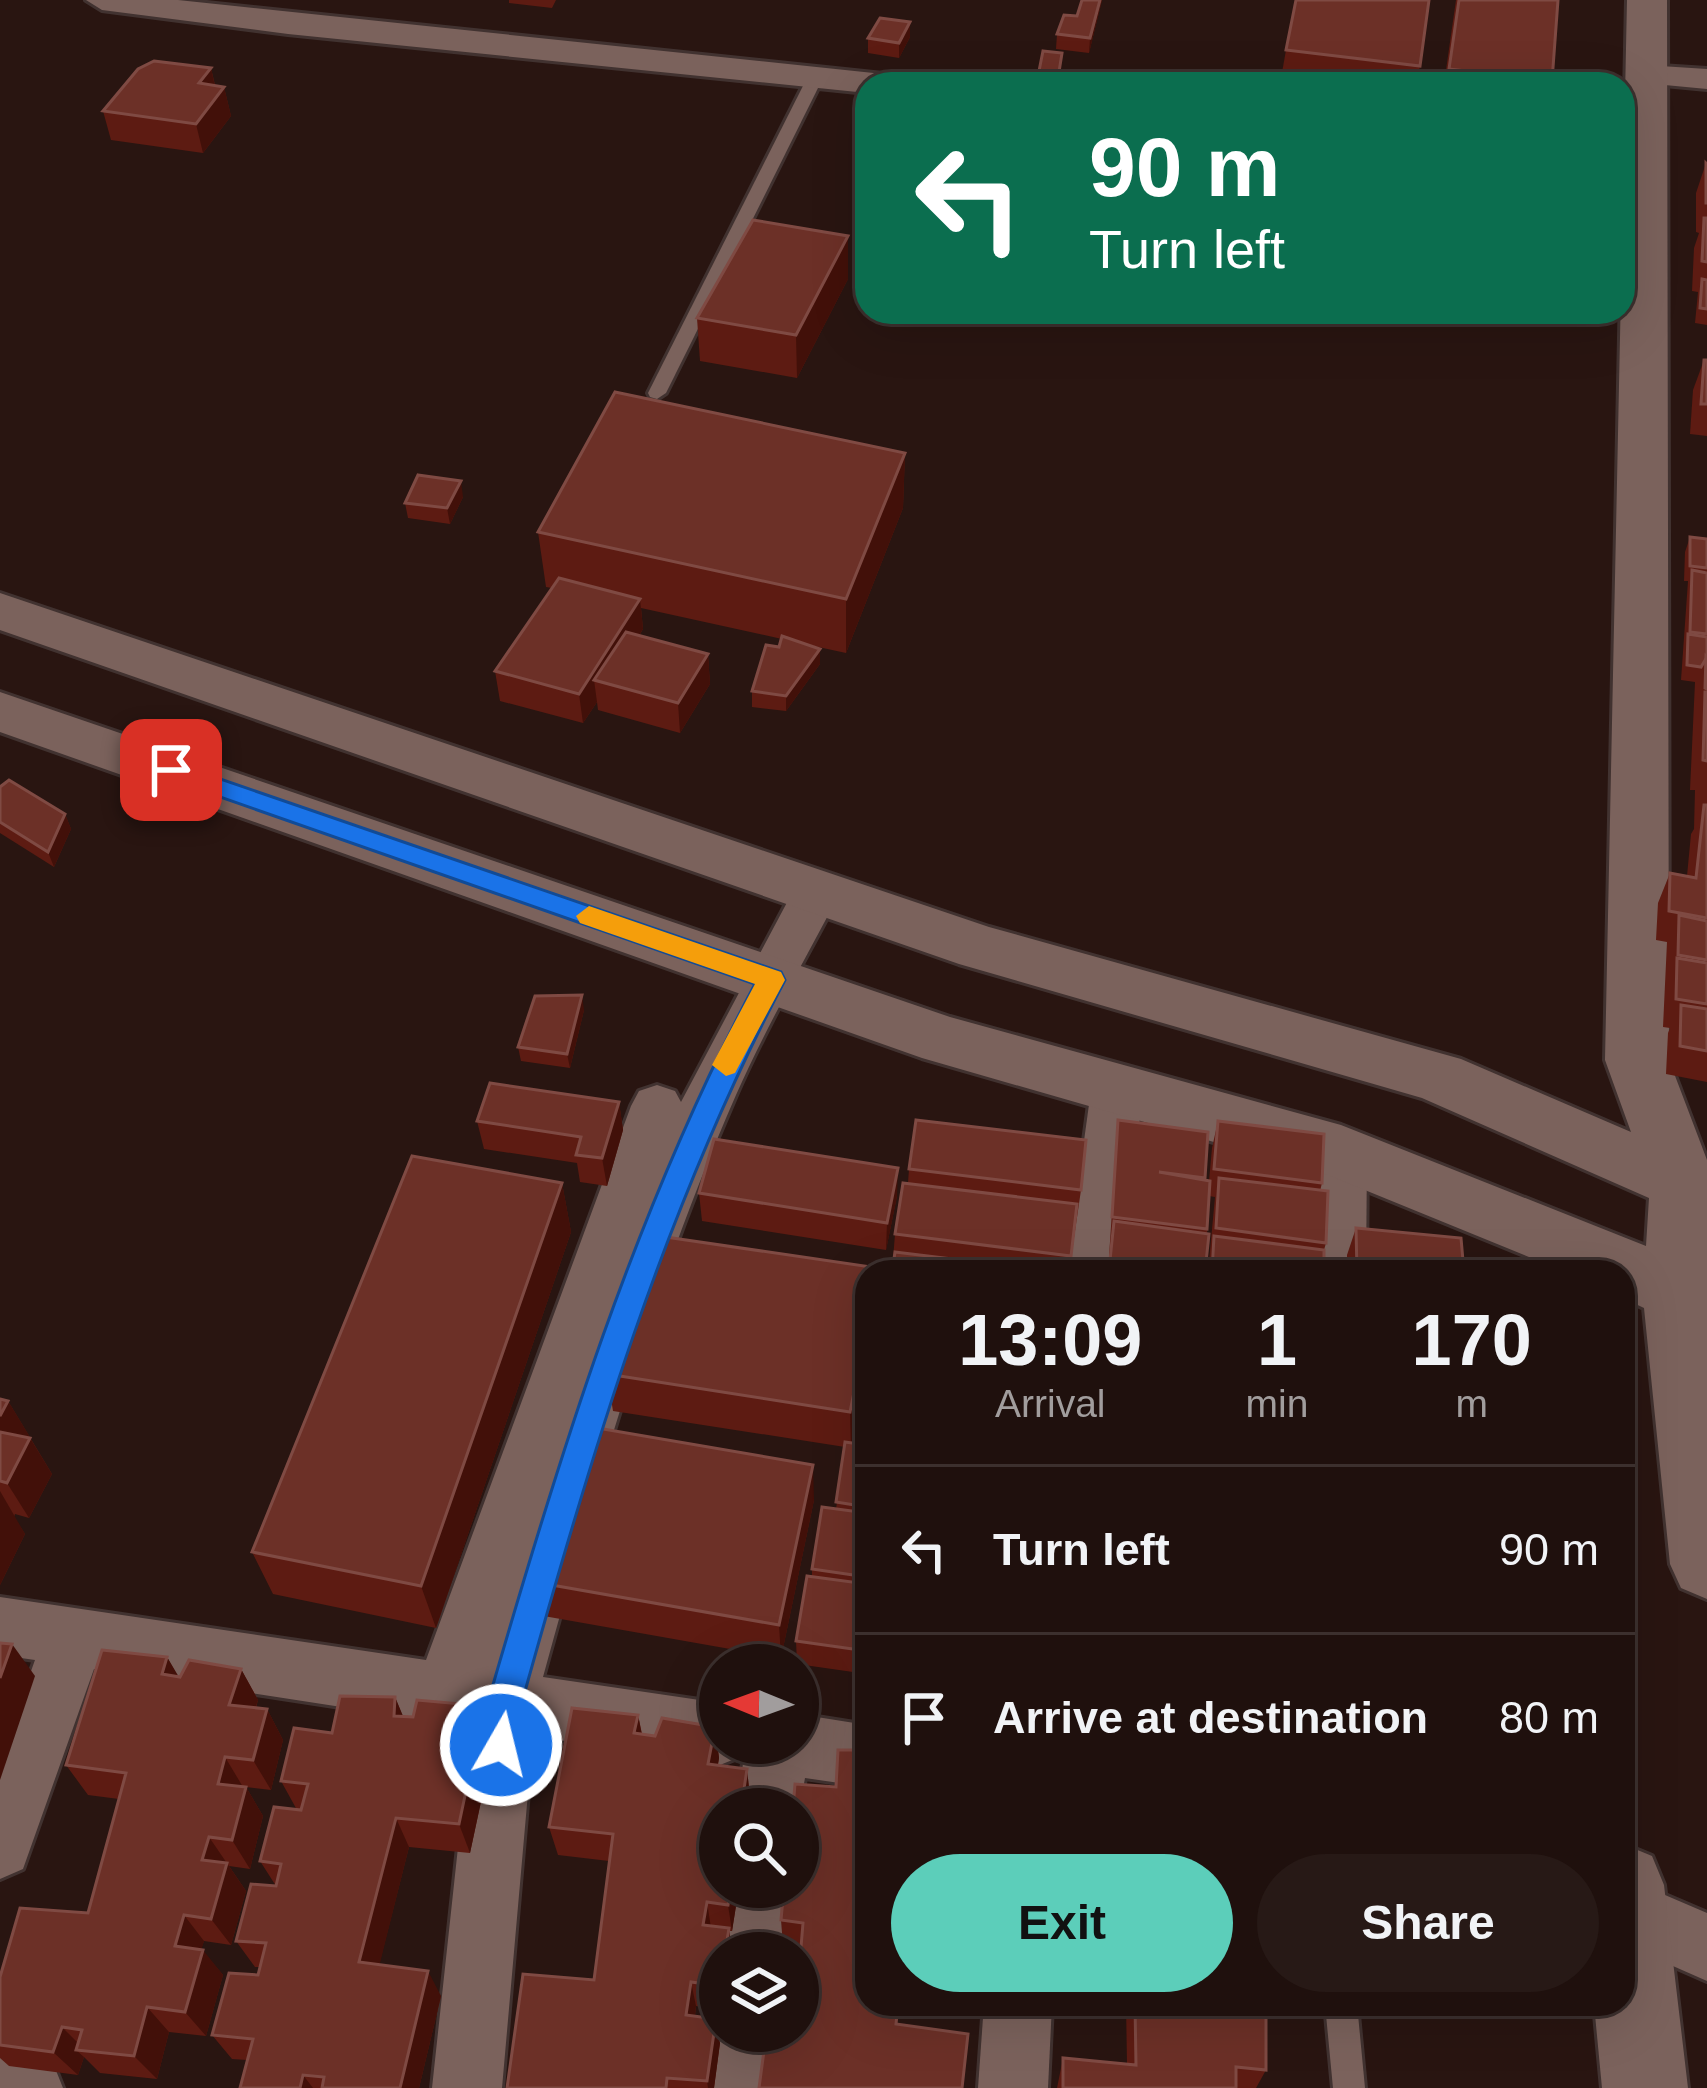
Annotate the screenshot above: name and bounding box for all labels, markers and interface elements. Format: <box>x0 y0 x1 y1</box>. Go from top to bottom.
icon: left <box>891 120 1047 276</box>
text: 90 m <box>1089 120 1280 214</box>
text: Turn left <box>1089 219 1285 279</box>
pin <box>120 719 222 821</box>
icon: arrive <box>138 737 204 803</box>
text: 13:09 <box>958 1300 1142 1380</box>
text: 1 <box>1257 1300 1297 1380</box>
text: 170 <box>1412 1300 1532 1380</box>
text: Arrival <box>995 1382 1106 1425</box>
text: min <box>1246 1382 1308 1425</box>
text: m <box>1455 1382 1488 1425</box>
icon: left <box>891 1517 957 1583</box>
text: Turn left <box>993 1524 1170 1575</box>
text: 90 m <box>1499 1524 1599 1575</box>
north arrow <box>699 1644 819 1764</box>
map controls <box>699 1644 819 2052</box>
position arrow <box>438 1682 564 1808</box>
icon: arrive <box>891 1685 957 1751</box>
text: Arrive at destination <box>993 1692 1428 1743</box>
text: 80 m <box>1499 1692 1599 1743</box>
button: search <box>699 1788 819 1908</box>
button: Exit <box>891 1854 1233 1992</box>
button: Share <box>1257 1854 1599 1992</box>
button: layers <box>699 1932 819 2052</box>

